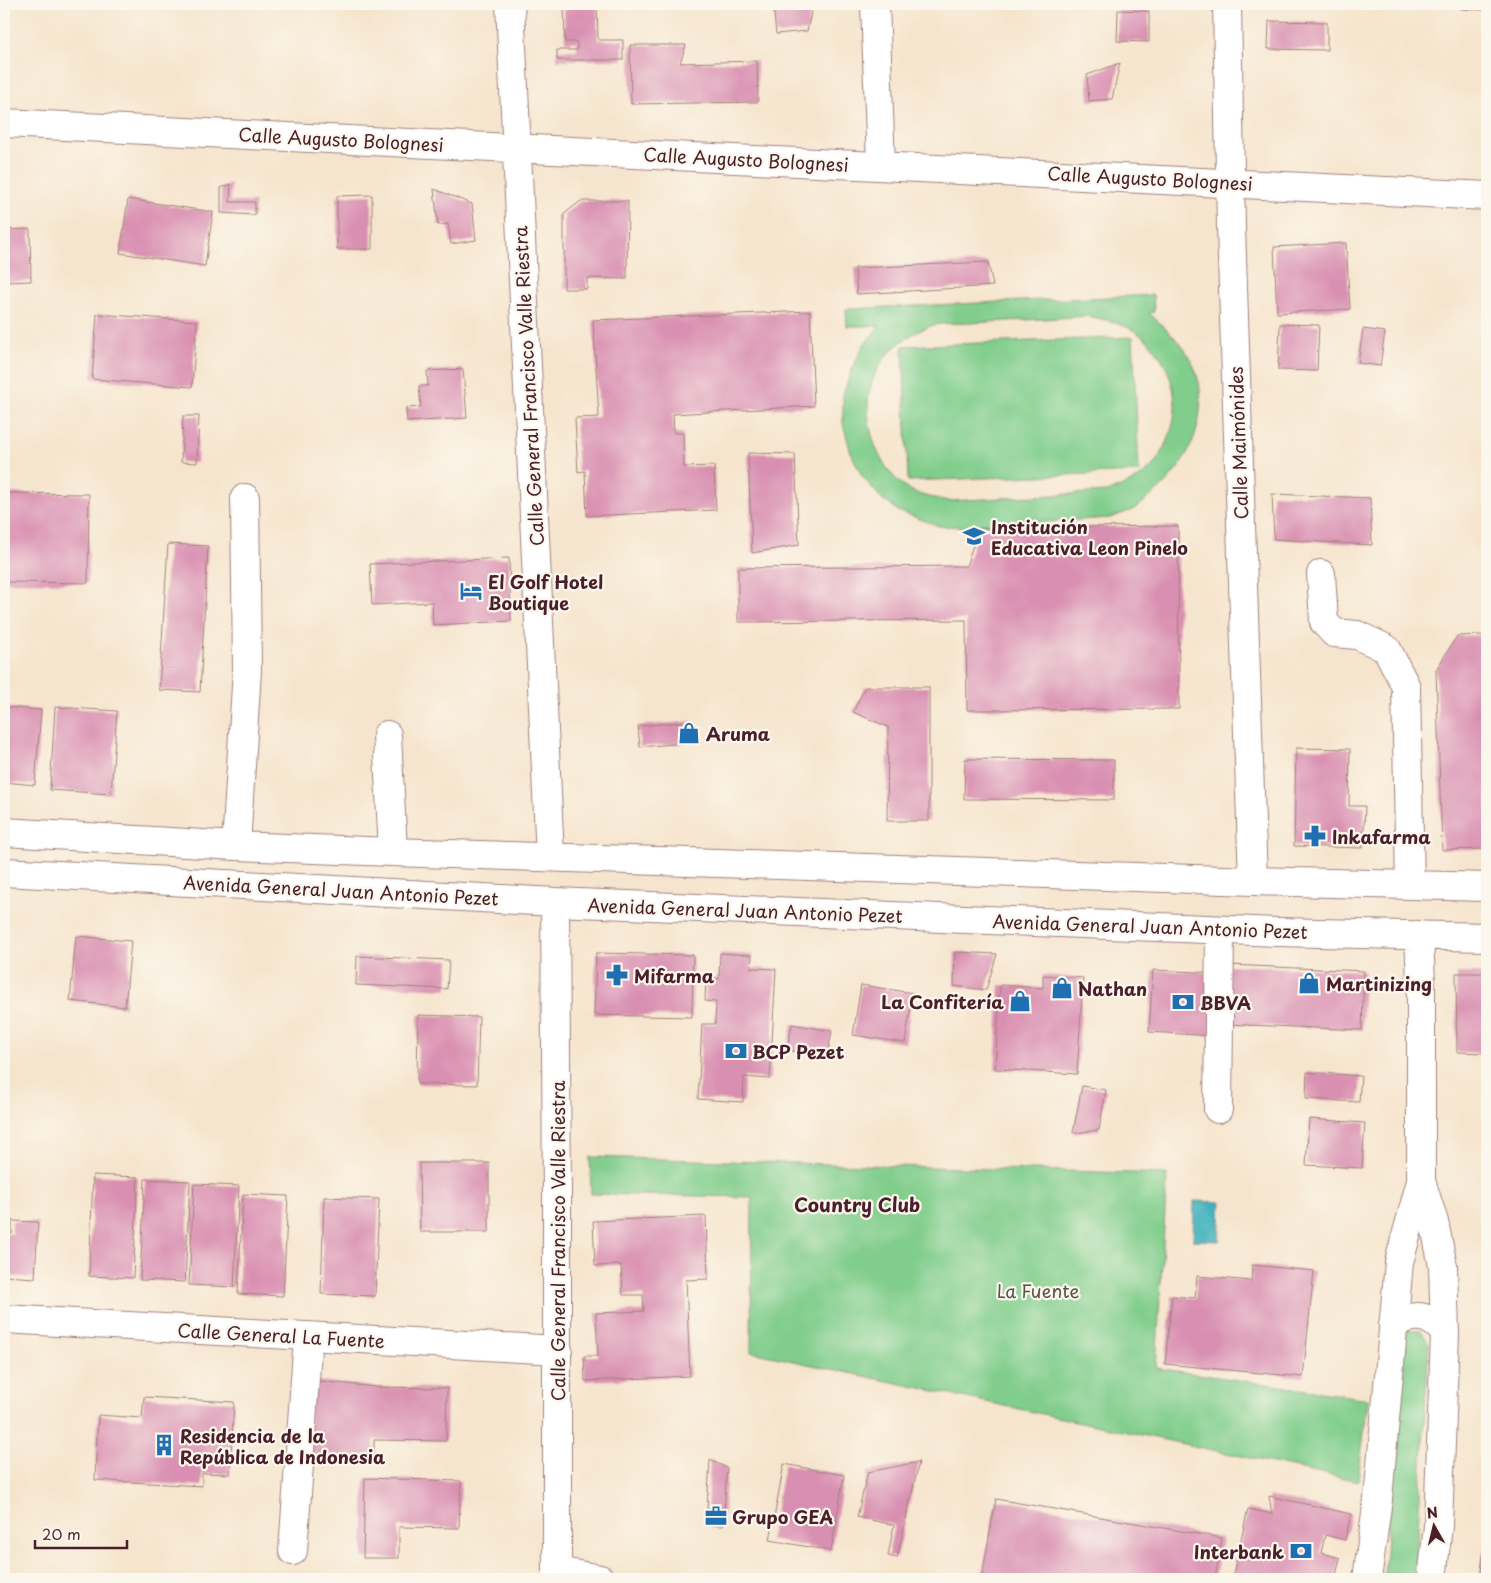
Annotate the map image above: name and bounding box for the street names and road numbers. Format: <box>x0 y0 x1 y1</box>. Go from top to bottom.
street label: Calle Augusto Bolognesi <box>238 120 444 158</box>
street label: Calle Augusto Bolognesi <box>643 140 849 178</box>
street label: Calle Augusto Bolognesi <box>1047 159 1253 197</box>
street label: Calle General Francisco Valle Riestra <box>506 224 550 547</box>
street label: Calle Maimónides <box>1222 366 1254 520</box>
street label: Avenida General Juan Antonio Pezet <box>183 868 499 912</box>
street label: Avenida General Juan Antonio Pezet <box>587 891 903 929</box>
street label: Avenida General Juan Antonio Pezet <box>992 907 1308 945</box>
street label: Calle General Francisco Valle Riestra <box>544 1080 571 1401</box>
street label: Calle General La Fuente <box>177 1316 386 1354</box>

